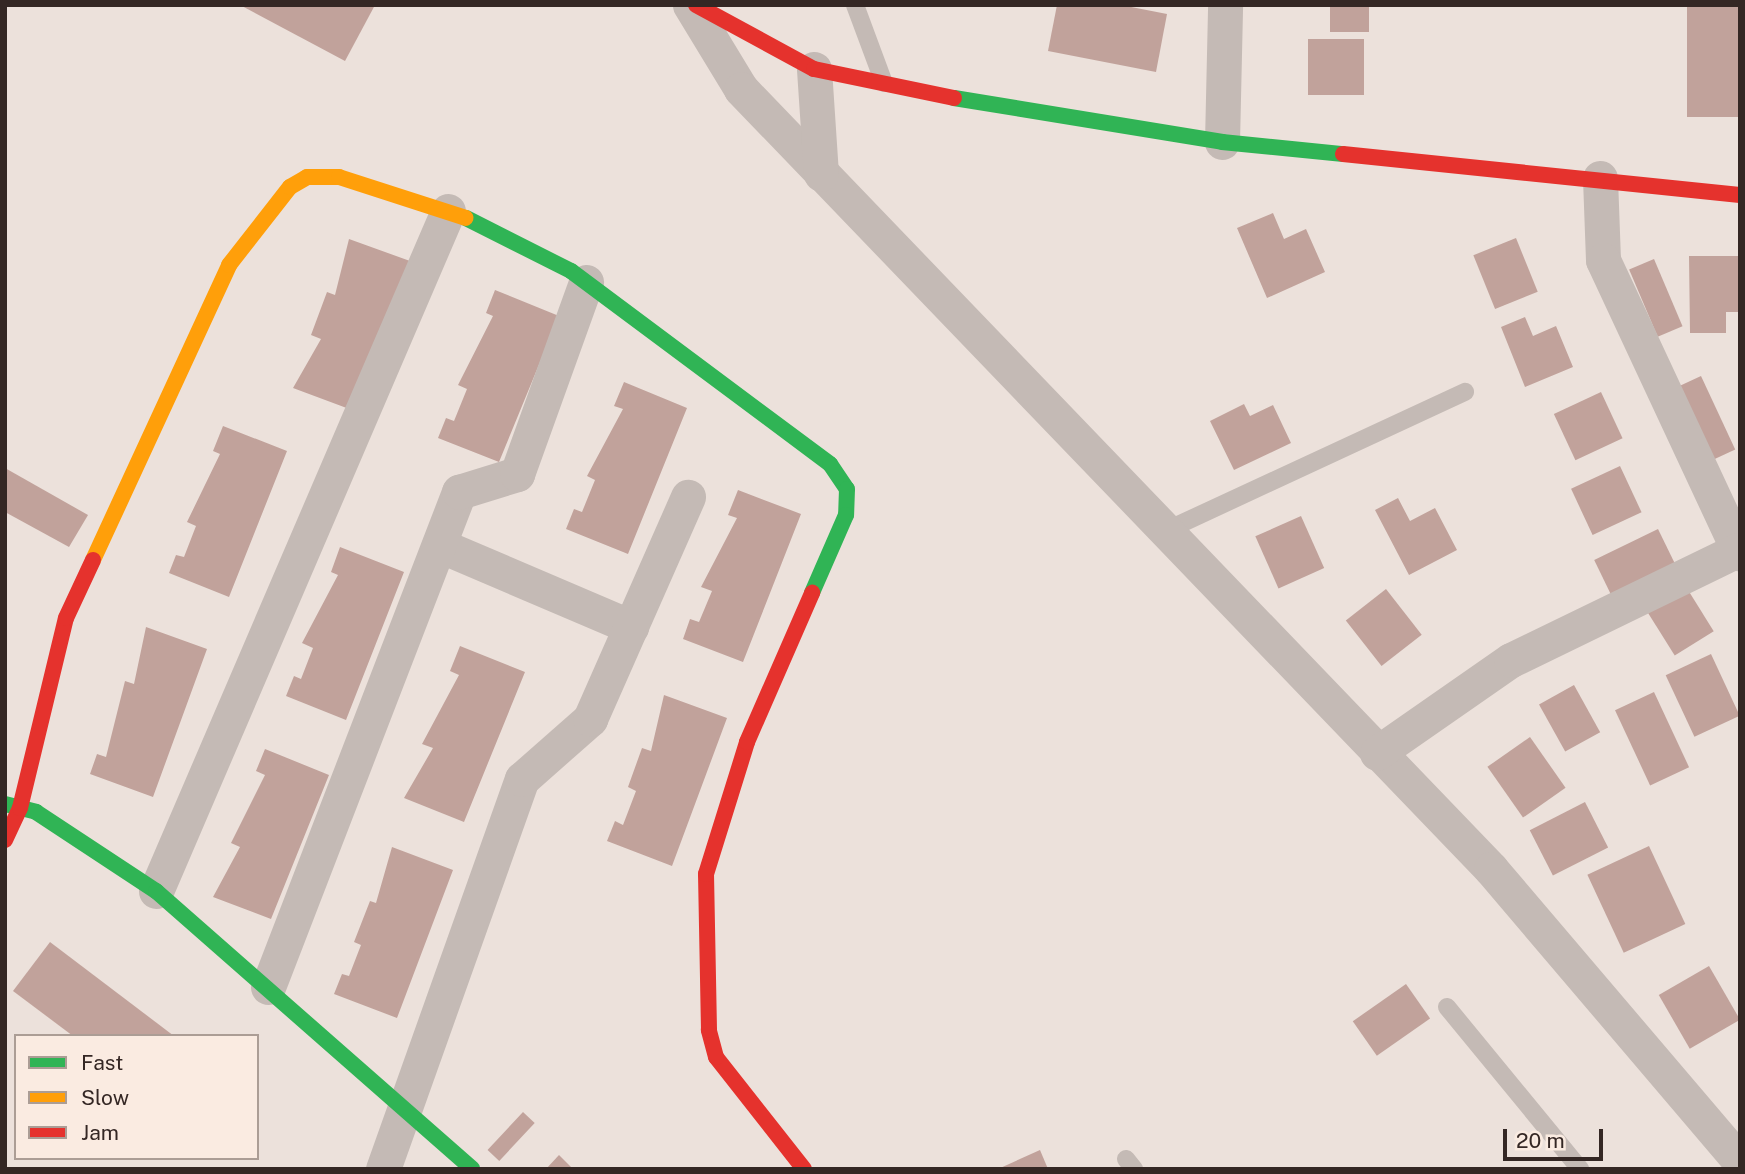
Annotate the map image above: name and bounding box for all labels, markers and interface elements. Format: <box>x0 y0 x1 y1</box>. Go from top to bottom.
legend <box>14 1034 259 1160</box>
text: Fast <box>81 1050 123 1075</box>
text: Slow <box>81 1085 129 1110</box>
scale bar <box>1507 1114 1607 1158</box>
text: Jam <box>81 1120 119 1145</box>
text: 20 m <box>1516 1128 1565 1153</box>

